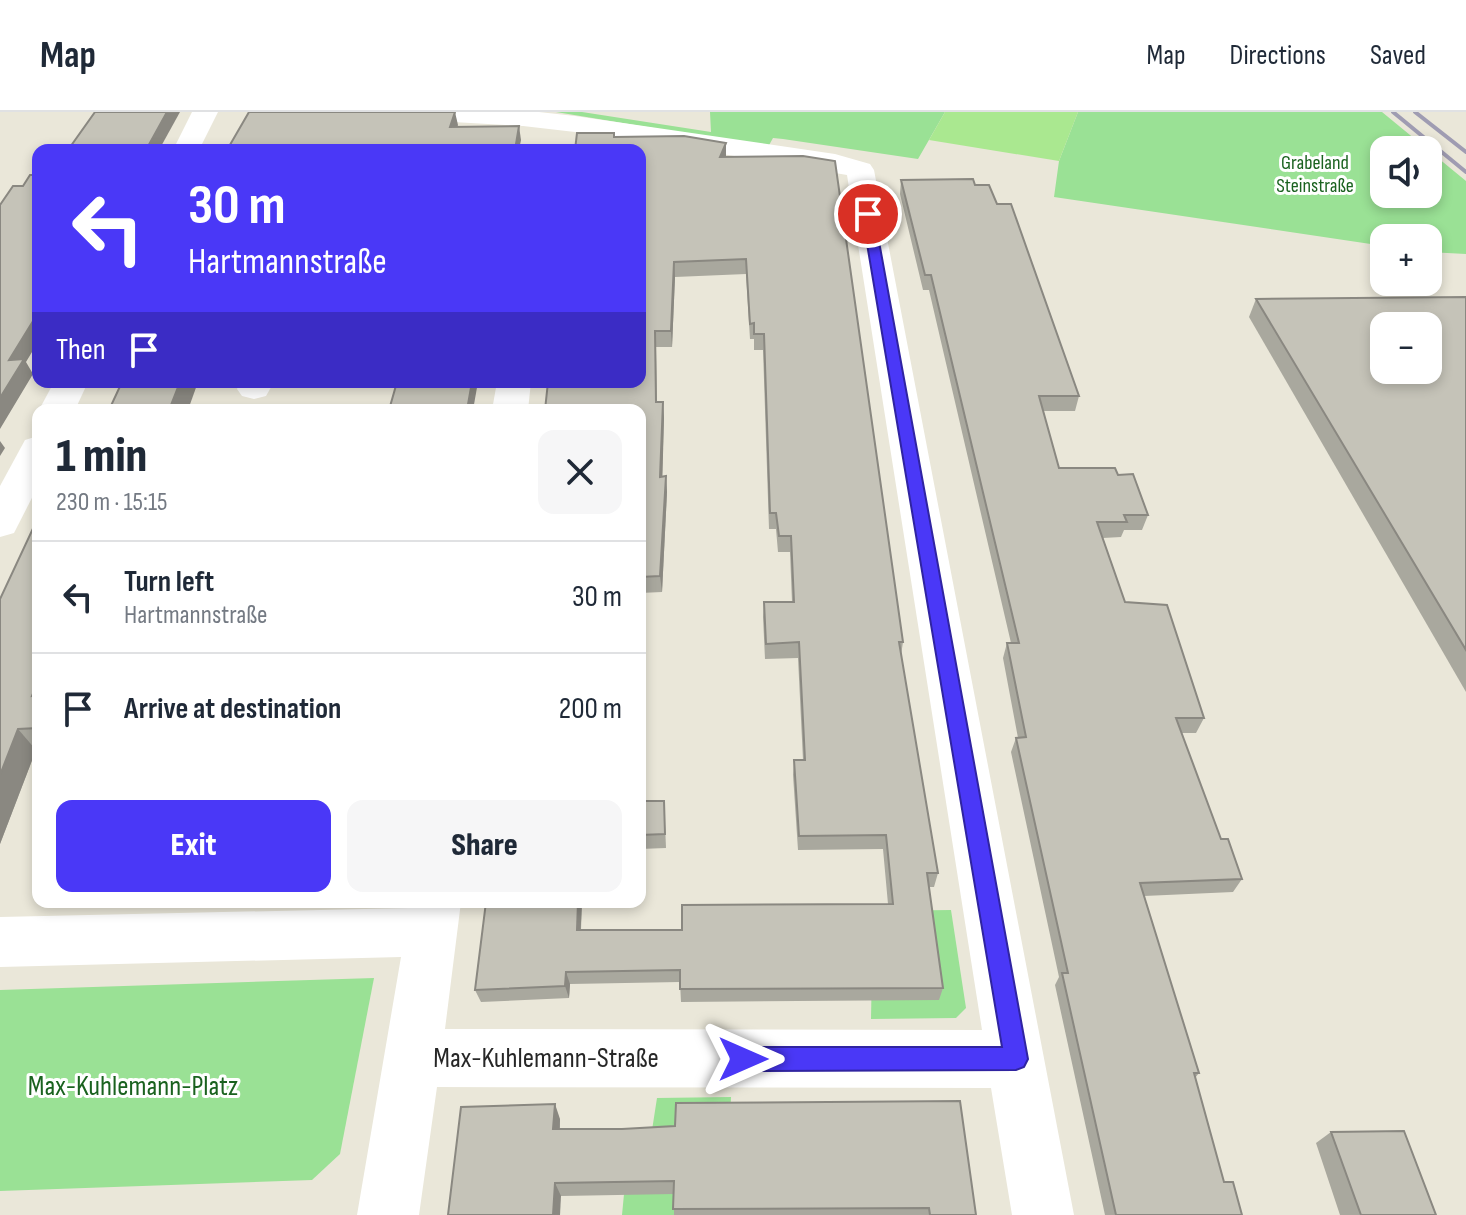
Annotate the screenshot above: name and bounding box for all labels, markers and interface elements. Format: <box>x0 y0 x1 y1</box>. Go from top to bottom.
text: Map <box>40 33 96 78</box>
text: Map <box>1147 39 1186 72</box>
text: Directions <box>1230 39 1326 72</box>
text: Saved <box>1370 39 1426 72</box>
map controls <box>1370 136 1442 384</box>
button: sound <box>1370 136 1442 208</box>
park label: Grabeland Steinstraße <box>1276 151 1354 198</box>
text: 30 m <box>188 173 286 240</box>
icon: left <box>56 176 160 280</box>
pin <box>834 180 902 248</box>
icon: arrive <box>846 192 890 236</box>
button: + <box>1370 224 1442 296</box>
text: Hartmannstraße <box>188 241 387 284</box>
button: − <box>1370 312 1442 384</box>
icon: arrive <box>122 328 166 372</box>
text: Then <box>56 332 106 368</box>
text: 1 min <box>56 428 147 485</box>
button: close <box>538 430 622 514</box>
text: 230 m · 15:15 <box>56 487 168 518</box>
text: Turn left <box>124 564 214 600</box>
icon: left <box>56 575 100 619</box>
text: 30 m <box>572 579 622 615</box>
text: Hartmannstraße <box>124 600 268 631</box>
icon: arrive <box>56 687 100 731</box>
text: Arrive at destination <box>124 691 341 727</box>
text: 200 m <box>559 691 622 727</box>
button: Exit <box>56 800 331 892</box>
button: Share <box>347 800 622 892</box>
position arrow <box>701 1017 785 1101</box>
street label: Max-Kuhlemann-Straße <box>433 1042 659 1075</box>
park label: Max-Kuhlemann-Platz <box>28 1070 238 1103</box>

